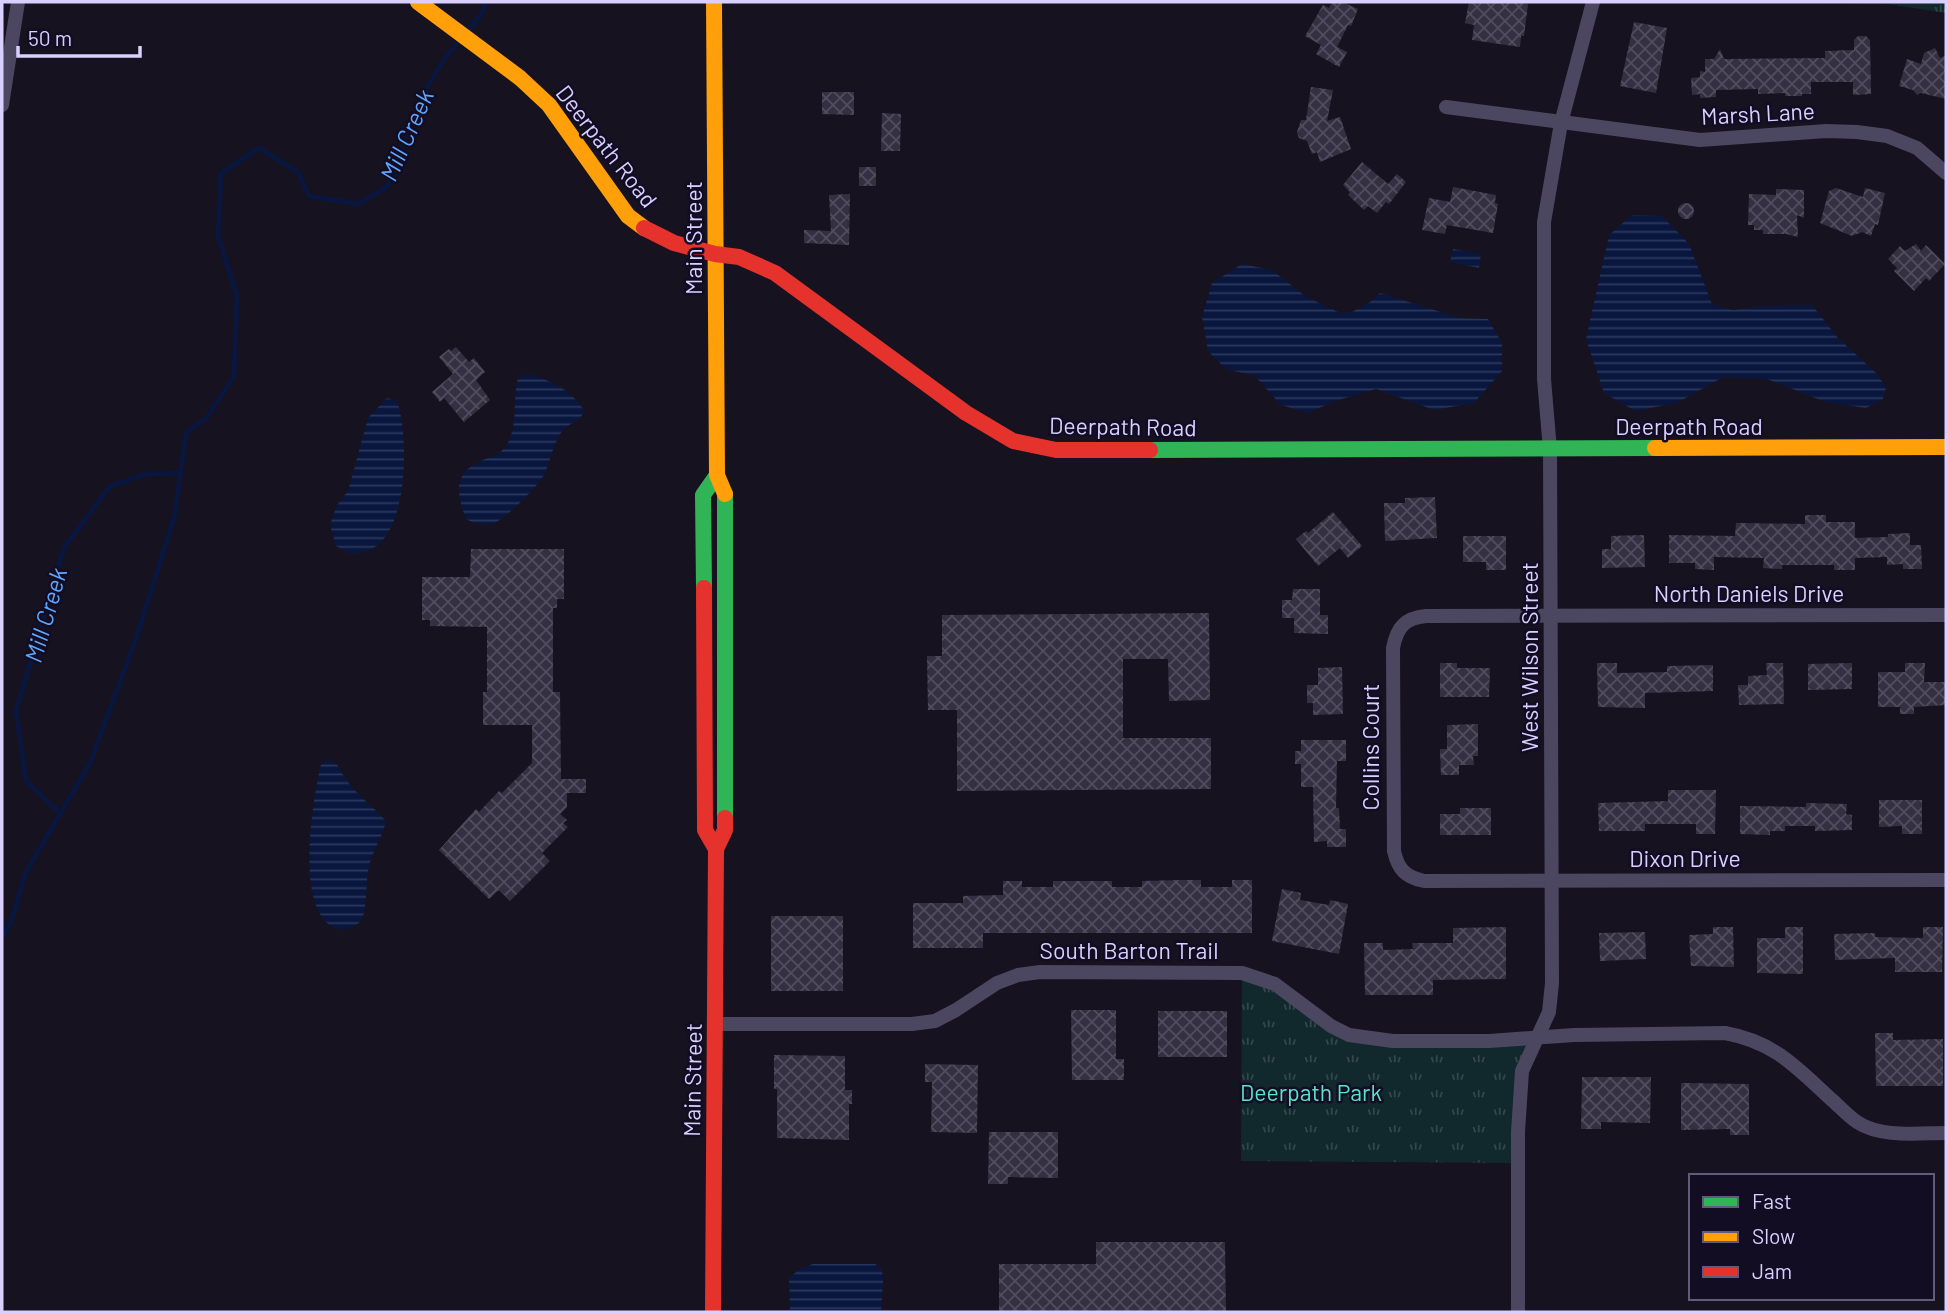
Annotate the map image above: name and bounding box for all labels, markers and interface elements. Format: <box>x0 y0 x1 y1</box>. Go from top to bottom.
scale bar <box>18 14 140 58</box>
text: 50 m <box>28 25 72 50</box>
street label: Deerpath Road <box>551 79 663 213</box>
water label: Mill Creek <box>373 85 439 185</box>
street label: Marsh Lane <box>1700 96 1816 130</box>
street label: Main Street <box>679 181 707 295</box>
street label: Deerpath Road <box>1049 411 1197 441</box>
street label: Deerpath Road <box>1615 412 1763 440</box>
street label: West Wilson Street <box>1515 562 1543 752</box>
water label: Mill Creek <box>18 564 72 666</box>
street label: North Daniels Drive <box>1654 579 1844 607</box>
street label: Collins Court <box>1356 684 1384 810</box>
street label: Dixon Drive <box>1629 844 1741 872</box>
street label: South Barton Trail <box>1039 936 1219 964</box>
street label: Main Street <box>677 1023 707 1137</box>
park label: Deerpath Park <box>1240 1078 1382 1106</box>
legend <box>1689 1174 1934 1300</box>
text: Fast <box>1752 1188 1792 1213</box>
text: Slow <box>1752 1223 1795 1248</box>
text: Jam <box>1752 1258 1792 1283</box>

